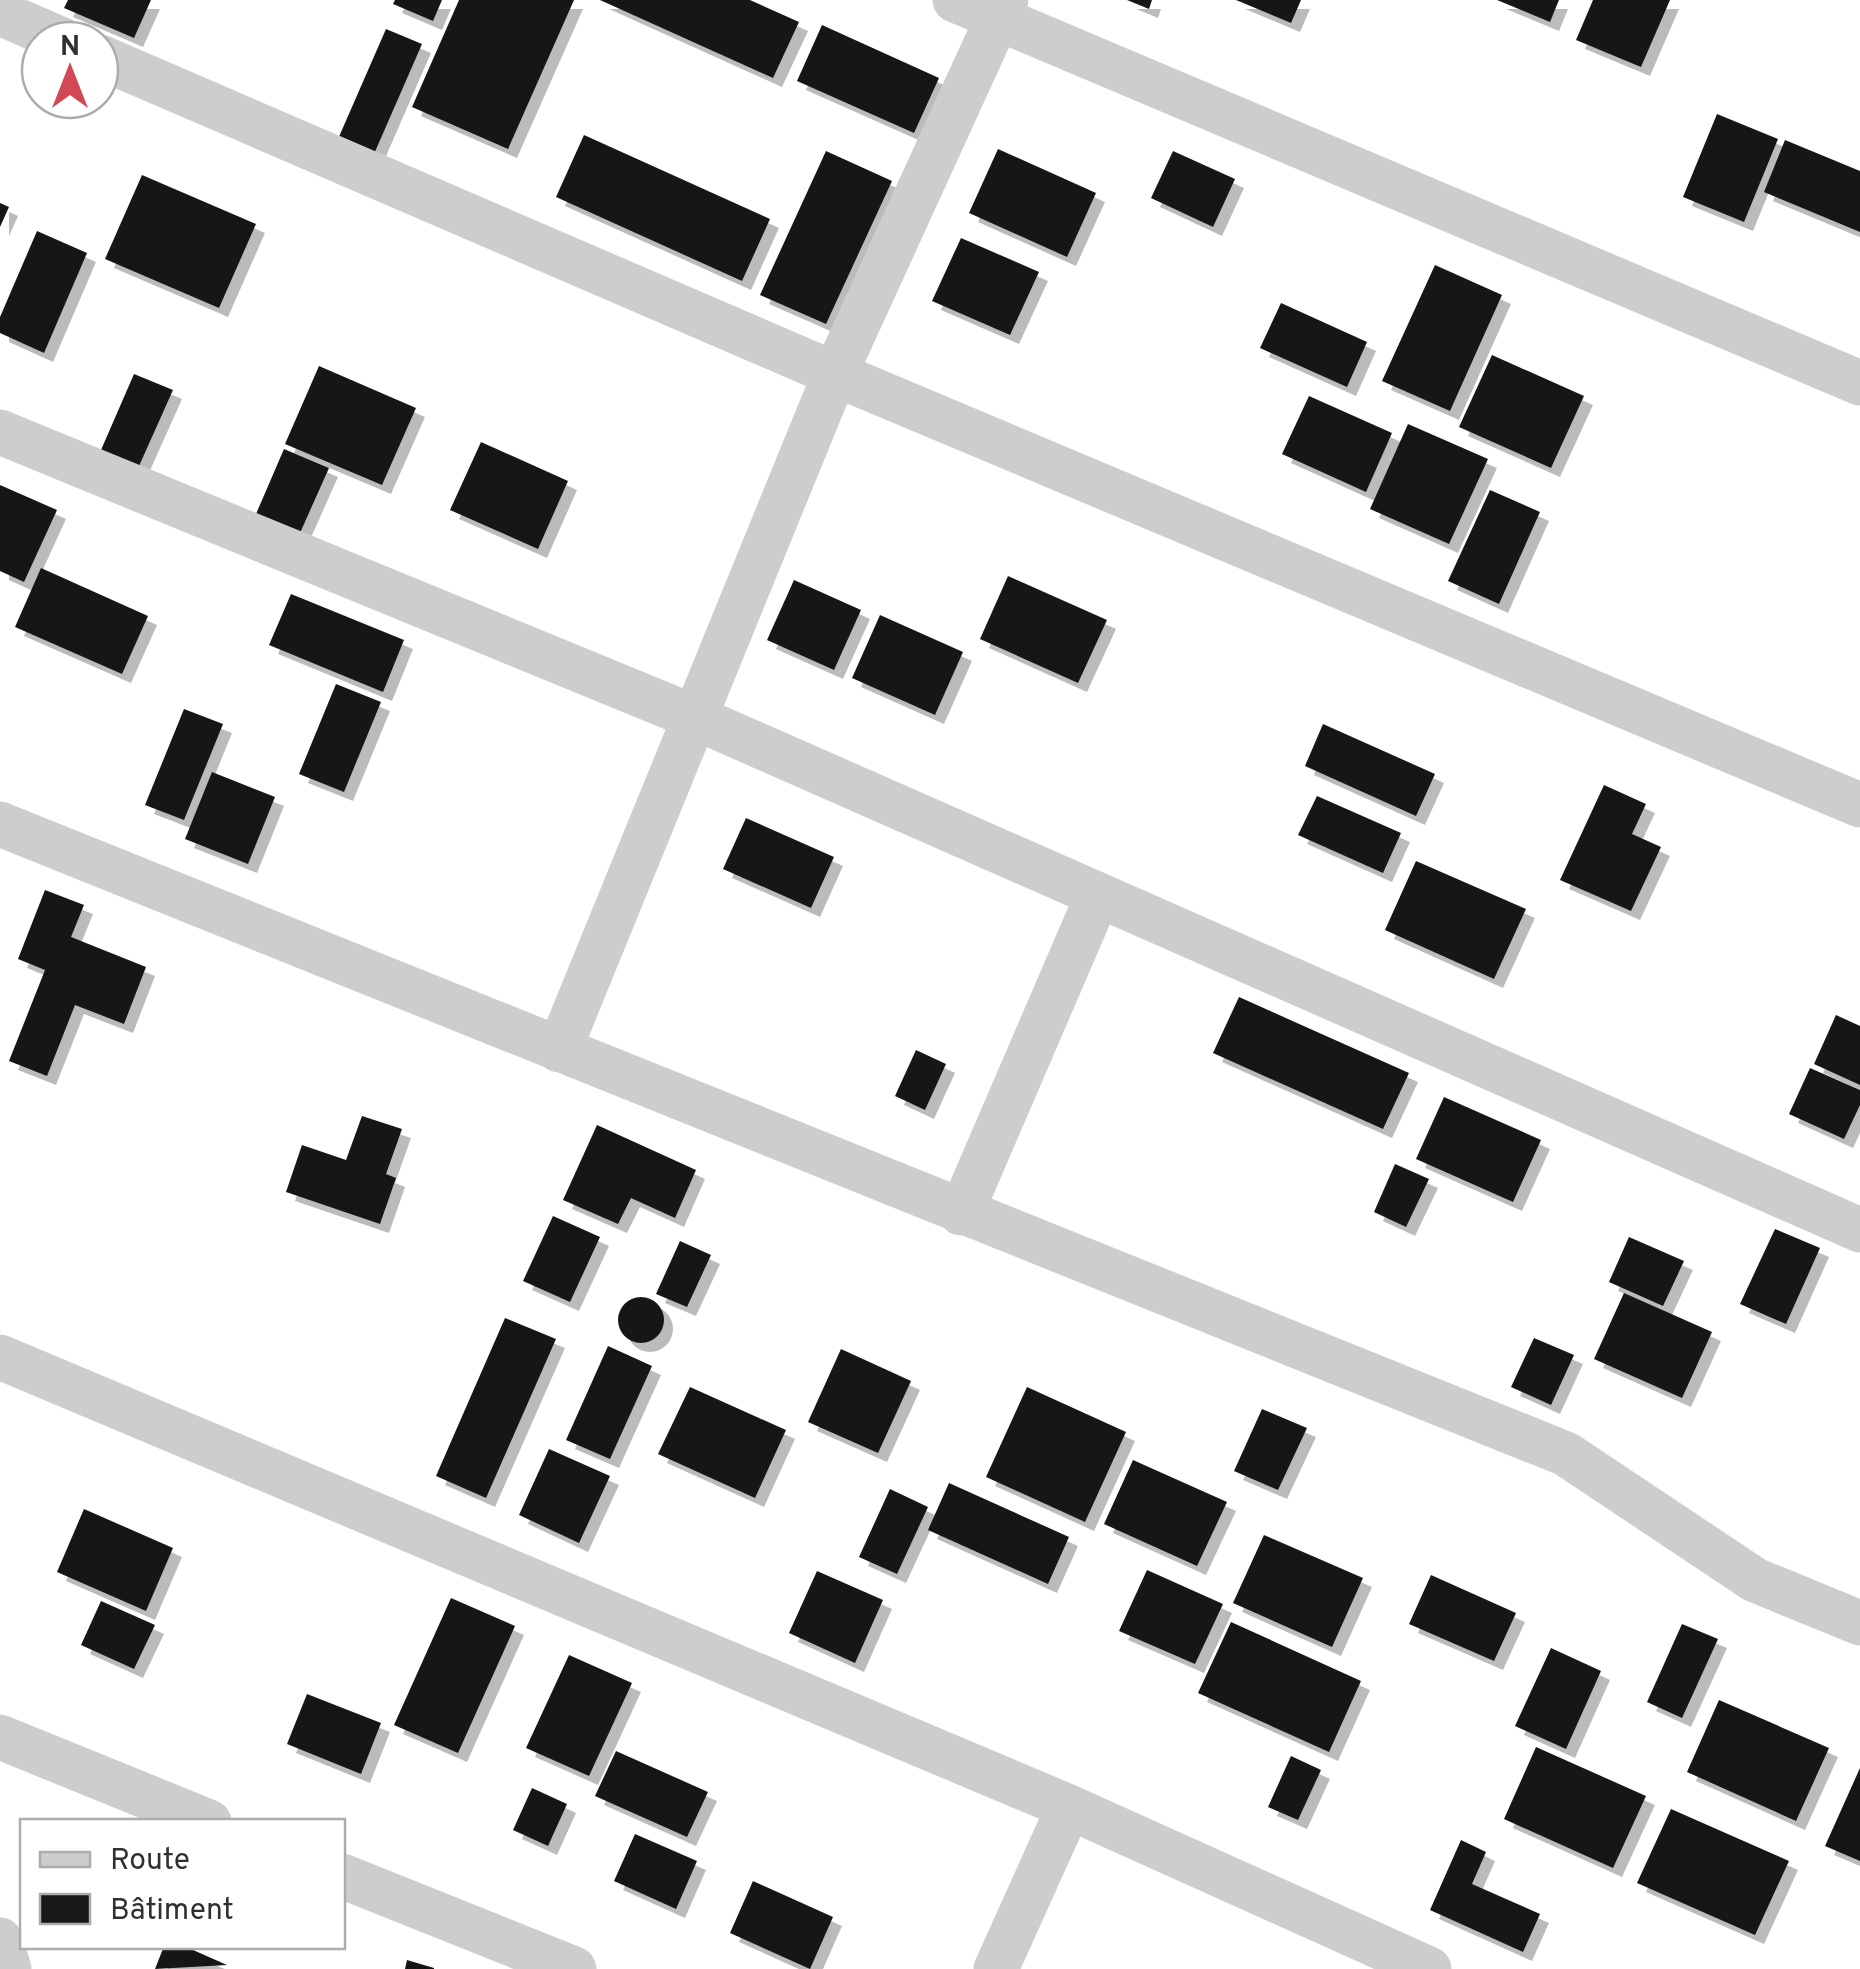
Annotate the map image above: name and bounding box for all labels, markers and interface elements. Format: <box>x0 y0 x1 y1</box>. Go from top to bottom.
north arrow <box>20 20 120 120</box>
text: N <box>60 30 80 66</box>
legend <box>20 1819 345 1949</box>
text: Route <box>110 1843 190 1880</box>
text: Bâtiment <box>110 1893 234 1930</box>

